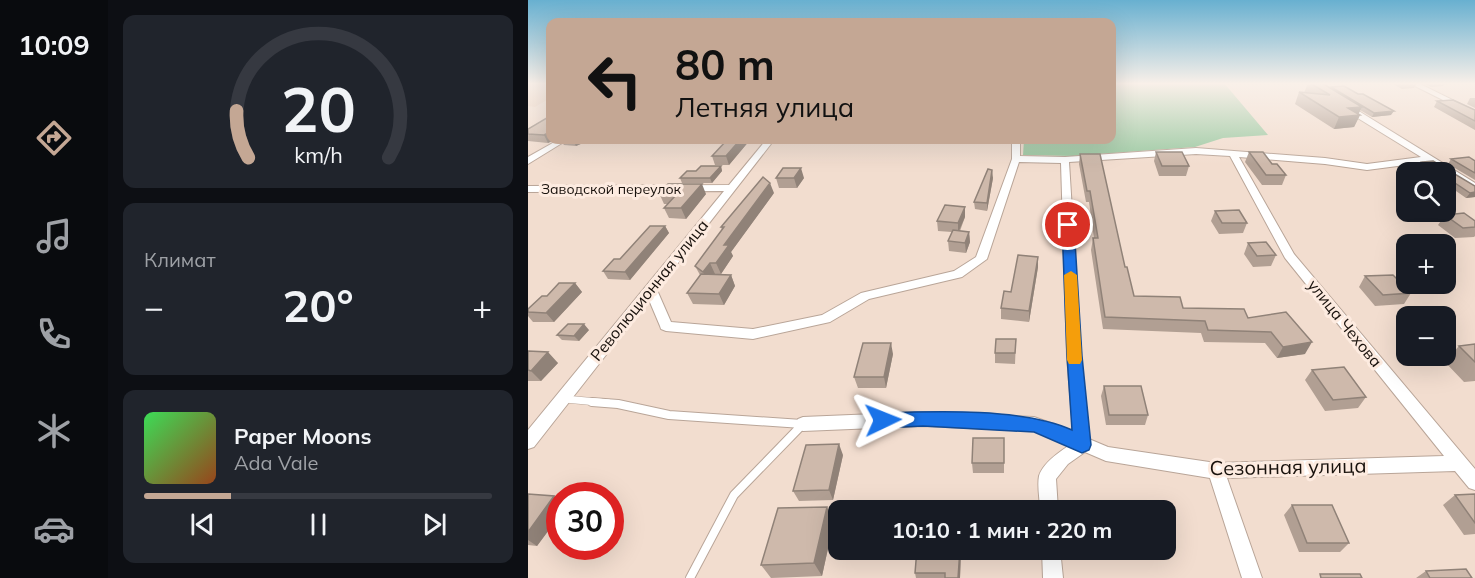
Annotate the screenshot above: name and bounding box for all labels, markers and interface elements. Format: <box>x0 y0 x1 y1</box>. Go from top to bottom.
text: 10:09 <box>18 28 90 62</box>
text: 80 m <box>675 38 775 91</box>
icon: left <box>576 42 654 120</box>
text: 20 <box>281 70 355 149</box>
text: Летняя улица <box>675 90 854 124</box>
icon: directions <box>33 117 75 159</box>
text: km/h <box>294 142 342 169</box>
map controls <box>1396 162 1456 366</box>
button: search <box>1396 162 1456 222</box>
street label: Заводской переулок <box>541 180 682 198</box>
pin <box>1042 199 1093 250</box>
icon: arrive <box>1051 208 1084 241</box>
icon: music <box>33 215 75 257</box>
street label: Революционная улица <box>586 215 712 365</box>
button: + <box>1396 234 1456 294</box>
text: Климат <box>144 247 216 272</box>
street label: улица Чехова <box>1304 275 1386 371</box>
text: 20° <box>282 277 354 333</box>
text: − <box>144 286 164 327</box>
text: + <box>472 286 492 327</box>
button: − <box>1396 306 1456 366</box>
icon: phone <box>33 313 75 355</box>
position arrow <box>851 388 915 452</box>
icon: climate <box>33 410 75 452</box>
text: Paper Moons <box>234 422 372 450</box>
text: Ada Vale <box>234 450 318 475</box>
street label: Сезонная улица <box>1209 453 1367 480</box>
speed limit sign: 30 <box>546 482 624 560</box>
icon: car <box>33 508 75 550</box>
icon: previous <box>186 508 219 541</box>
icon: pause <box>302 508 335 541</box>
icon: next <box>418 508 451 541</box>
text: 10:10 · 1 мин · 220 m <box>892 516 1112 544</box>

